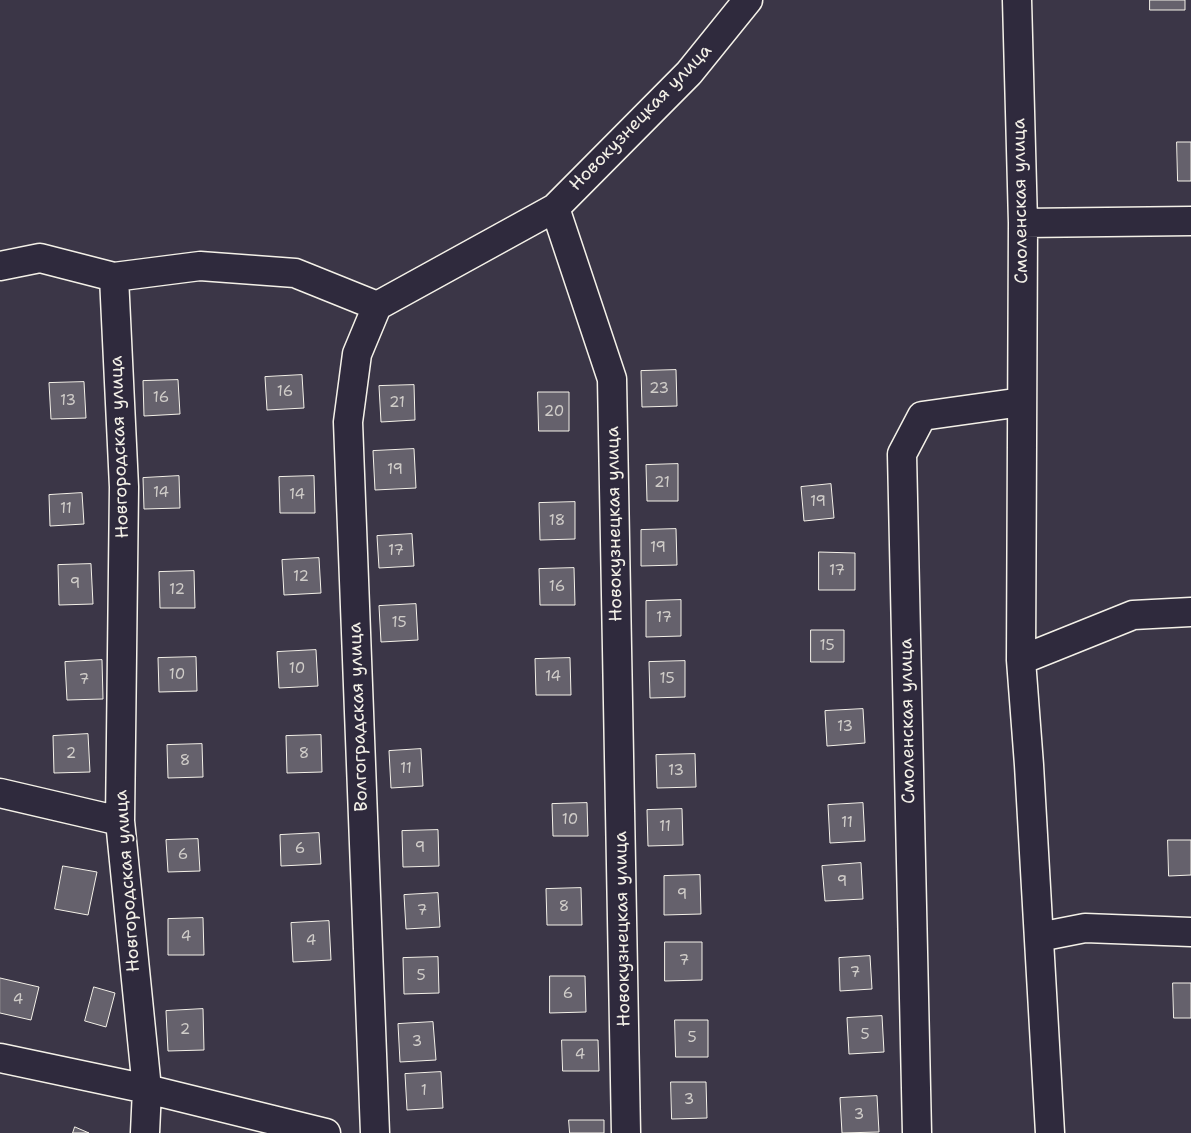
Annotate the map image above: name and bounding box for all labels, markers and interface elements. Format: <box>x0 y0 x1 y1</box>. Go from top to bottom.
street label: Новокузнецкая улица <box>565 40 717 196</box>
street label: Смоленская улица <box>1009 118 1033 284</box>
street label: Новгородская улица <box>106 355 134 539</box>
house number: 23 <box>649 380 669 398</box>
house number: 16 <box>277 383 293 401</box>
house number: 16 <box>153 389 169 407</box>
house number: 13 <box>60 392 76 410</box>
house number: 21 <box>389 394 405 412</box>
house number: 20 <box>544 403 564 421</box>
street label: Новокузнецкая улица <box>602 426 628 622</box>
house number: 19 <box>387 461 403 479</box>
house number: 21 <box>654 474 670 492</box>
house number: 14 <box>153 484 169 502</box>
house number: 14 <box>289 486 305 504</box>
house number: 19 <box>810 493 826 511</box>
house number: 11 <box>60 500 72 518</box>
house number: 18 <box>549 512 565 530</box>
house number: 19 <box>650 539 666 557</box>
house number: 17 <box>388 542 404 560</box>
house number: 17 <box>829 562 845 580</box>
house number: 12 <box>293 568 309 586</box>
house number: 9 <box>70 575 80 593</box>
house number: 16 <box>549 578 565 596</box>
house number: 12 <box>169 581 185 599</box>
house number: 17 <box>656 609 672 627</box>
house number: 15 <box>391 614 407 632</box>
street label: Волгоградская улица <box>345 622 373 812</box>
house number: 15 <box>819 637 835 655</box>
street label: Смоленская улица <box>896 638 920 804</box>
house number: 10 <box>289 660 305 678</box>
house number: 10 <box>169 666 185 684</box>
house number: 14 <box>545 668 561 686</box>
house number: 15 <box>659 670 675 688</box>
house number: 7 <box>79 671 89 689</box>
house number: 13 <box>837 718 853 736</box>
house number: 2 <box>66 745 76 763</box>
house number: 8 <box>299 745 309 763</box>
house number: 8 <box>180 752 190 770</box>
house number: 11 <box>400 760 412 778</box>
house number: 13 <box>668 762 684 780</box>
street label: Новгородская улица <box>111 789 145 973</box>
house number: 10 <box>562 811 578 829</box>
house number: 11 <box>841 814 853 832</box>
house number: 11 <box>659 818 671 836</box>
street label: Новокузнецкая улица <box>610 831 636 1027</box>
house number: 9 <box>415 839 425 857</box>
house number: 6 <box>295 840 305 858</box>
house number: 6 <box>178 846 188 864</box>
house number: 9 <box>837 873 847 891</box>
house number: 9 <box>677 886 687 904</box>
house number: 8 <box>559 898 569 916</box>
house number: 7 <box>417 902 427 920</box>
house number: 4 <box>181 928 191 946</box>
house number: 4 <box>306 932 316 950</box>
house number: 7 <box>679 952 689 970</box>
house number: 7 <box>850 964 860 982</box>
house number: 5 <box>416 967 426 985</box>
house number: 6 <box>563 985 573 1003</box>
house number: 4 <box>13 991 23 1009</box>
house number: 2 <box>180 1021 190 1039</box>
house number: 5 <box>860 1026 870 1044</box>
house number: 5 <box>687 1029 697 1047</box>
house number: 3 <box>412 1033 422 1051</box>
house number: 4 <box>575 1046 585 1064</box>
house number: 1 <box>421 1082 427 1100</box>
house number: 3 <box>684 1091 694 1109</box>
house number: 3 <box>854 1106 864 1124</box>

